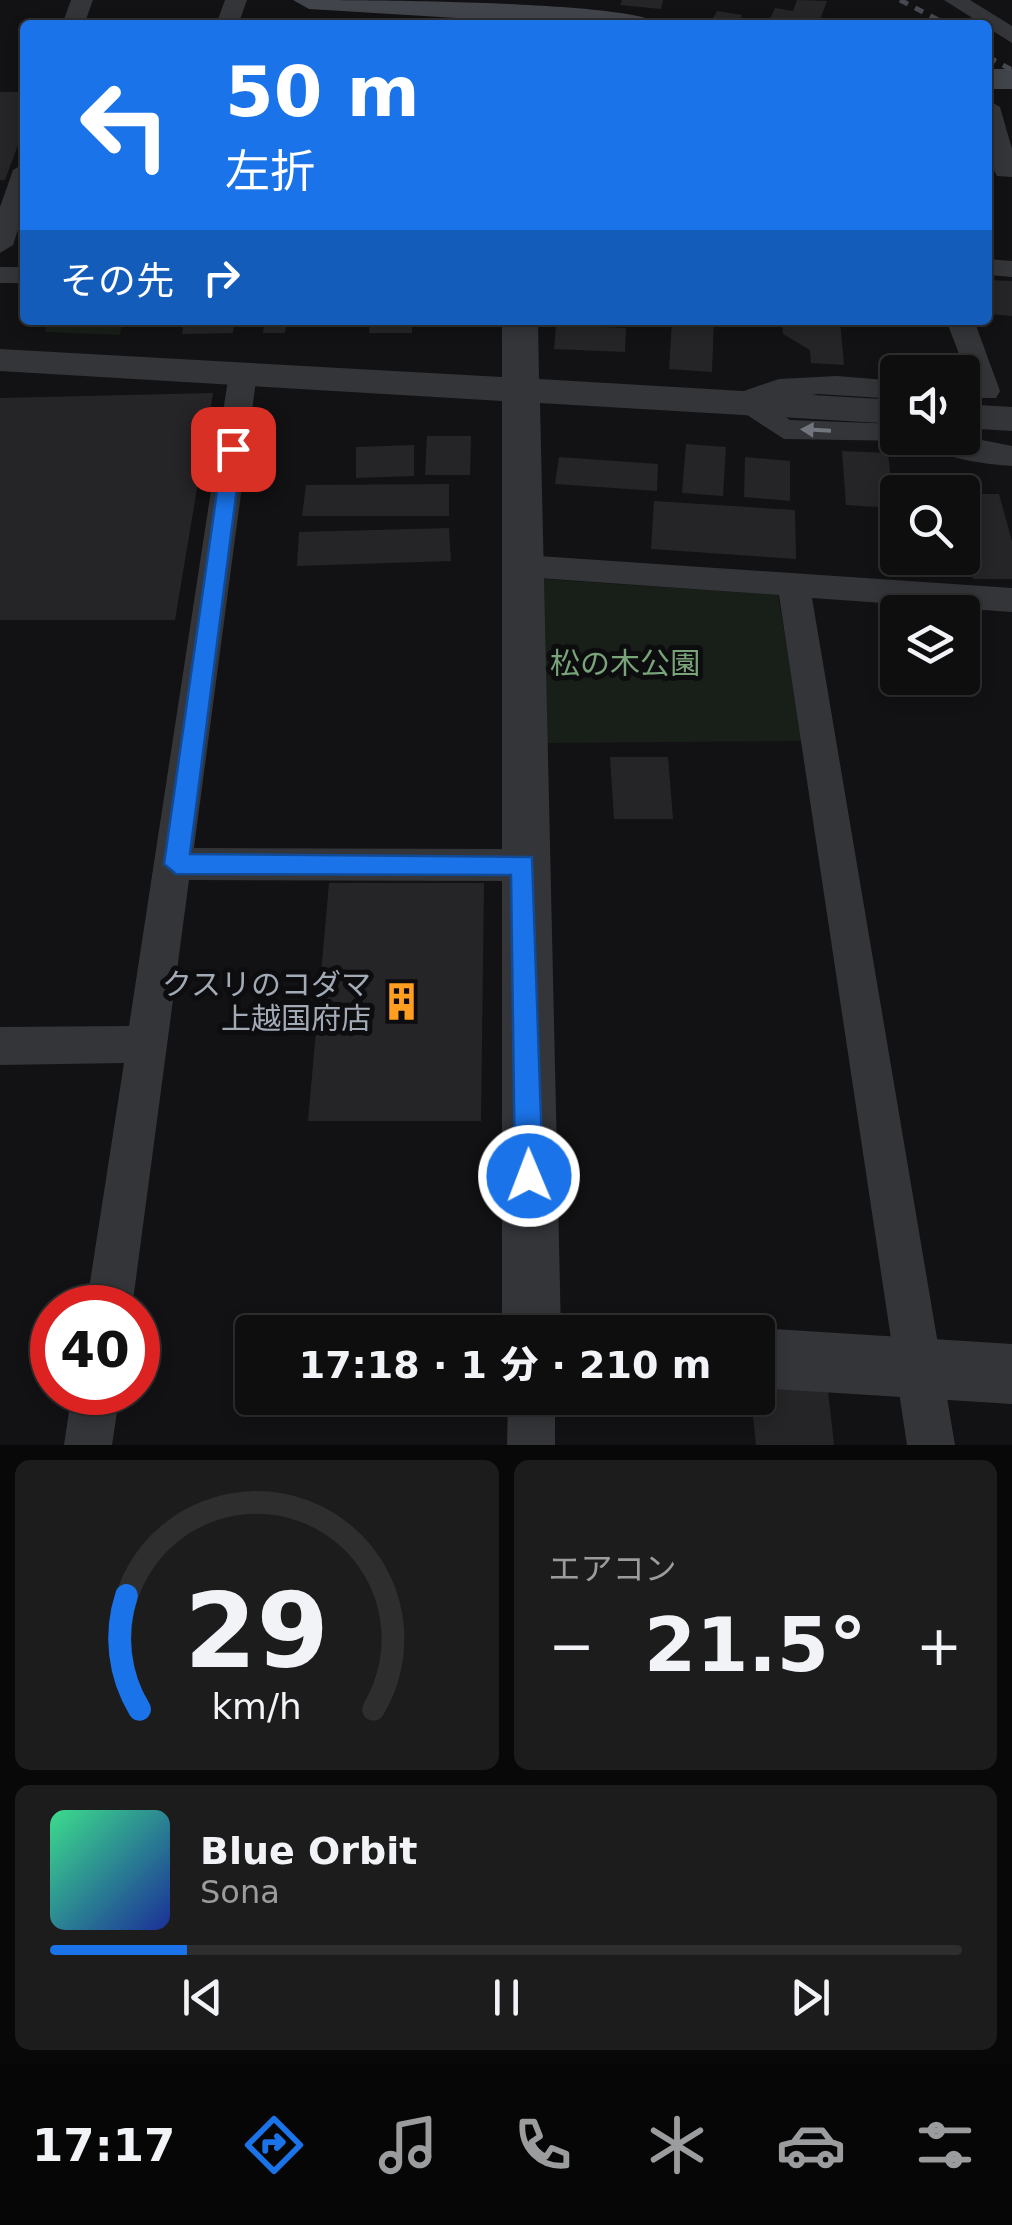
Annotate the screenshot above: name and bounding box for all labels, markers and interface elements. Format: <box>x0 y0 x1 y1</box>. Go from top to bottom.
text: 50 m <box>225 51 420 133</box>
icon: left <box>60 60 190 190</box>
text: 左折 <box>225 145 315 198</box>
icon: right <box>194 250 249 305</box>
text: その先 <box>60 259 174 303</box>
map controls <box>880 355 980 695</box>
button: sound <box>880 355 980 455</box>
pin <box>191 407 276 492</box>
icon: arrive <box>206 422 261 477</box>
one-way arrow <box>799 422 831 438</box>
button: search <box>880 475 980 575</box>
button: layers <box>880 595 980 695</box>
park label: 松の木公園 <box>550 646 700 681</box>
place label: クスリのコダマ 上越国府店 <box>162 967 371 1036</box>
building icon: クスリのコダマ 上越国府店 <box>380 981 422 1023</box>
position arrow <box>477 1124 581 1228</box>
speed limit sign: 40 <box>30 1285 160 1415</box>
text: 17:18 · 1 分 · 210 m <box>299 1343 711 1387</box>
text: エアコン <box>549 1550 677 1588</box>
text: 29 <box>184 1570 329 1692</box>
text: 21.5° <box>644 1601 867 1689</box>
text: − <box>549 1614 595 1678</box>
text: + <box>916 1614 962 1678</box>
text: km/h <box>212 1686 302 1727</box>
text: Blue Orbit <box>200 1829 417 1873</box>
text: Sona <box>200 1873 280 1911</box>
icon: previous <box>175 1970 230 2025</box>
icon: pause <box>479 1970 534 2025</box>
icon: next <box>783 1970 838 2025</box>
icon: directions <box>239 2110 309 2180</box>
icon: music <box>373 2110 443 2180</box>
icon: phone <box>508 2110 578 2180</box>
icon: climate <box>642 2110 712 2180</box>
icon: car <box>776 2110 846 2180</box>
icon: filters <box>910 2110 980 2180</box>
text: 17:17 <box>32 2119 175 2172</box>

